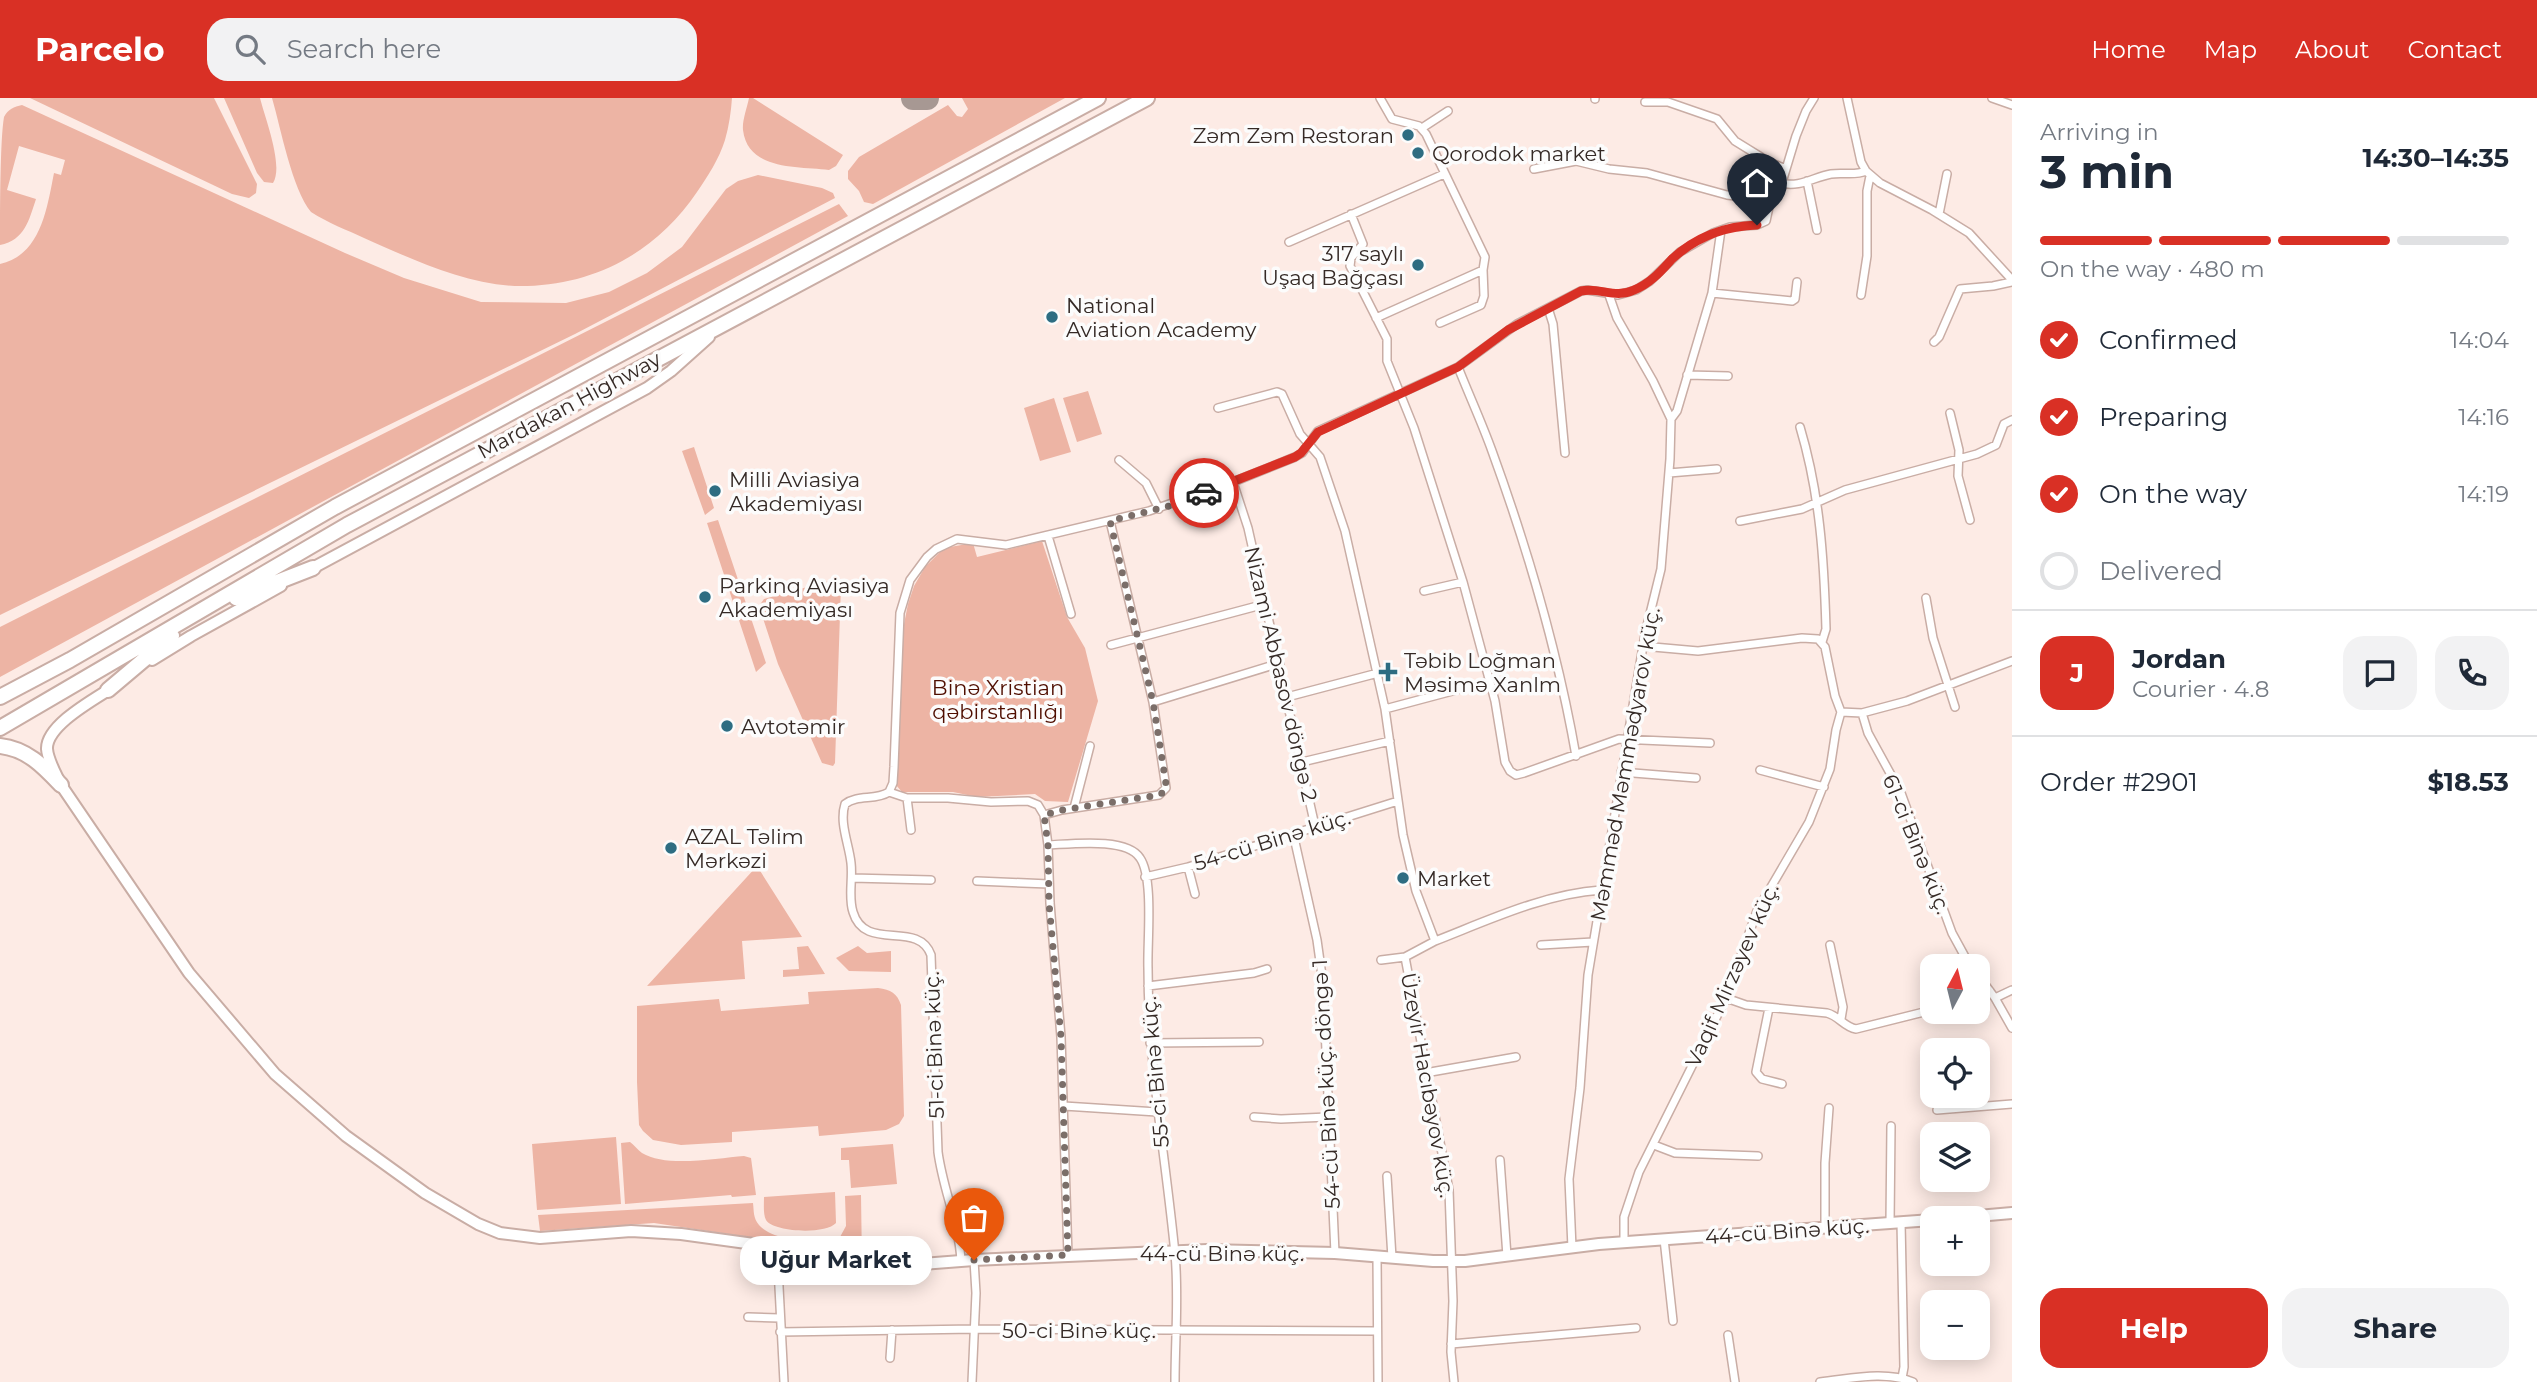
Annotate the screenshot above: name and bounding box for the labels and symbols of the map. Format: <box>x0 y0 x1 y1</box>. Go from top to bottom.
place label: Zəm Zəm Restoran <box>1193 123 1394 148</box>
marker: Zəm Zəm Restoran <box>1400 127 1416 143</box>
place label: Qorodok market <box>1432 141 1606 166</box>
marker: Qorodok market <box>1410 145 1426 161</box>
pin <box>1727 153 1787 225</box>
place label: 317 saylı Uşaq Bağçası <box>1262 241 1404 290</box>
marker: 317 saylı Uşaq Bağçası <box>1410 257 1426 273</box>
place label: National Aviation Academy <box>1066 293 1257 342</box>
marker: National Aviation Academy <box>1044 309 1060 325</box>
street label: Mardakan Highway <box>473 346 666 464</box>
courier <box>1169 458 1239 528</box>
place label: Milli Aviasiya Akademiyası <box>729 467 863 516</box>
marker: Milli Aviasiya Akademiyası <box>707 483 723 499</box>
street label: Nizami Abbasov döngə 2 <box>1239 544 1323 804</box>
place label: Parkinq Aviasiya Akademiyası <box>719 573 890 622</box>
marker: Parkinq Aviasiya Akademiyası <box>697 589 713 605</box>
street label: Məmməd Məmmədyarov küç. <box>1585 605 1665 923</box>
place label: Təbib Loğman Məsimə Xanlm <box>1404 648 1561 697</box>
marker: Təbib Loğman Məsimə Xanlm <box>1378 662 1398 682</box>
park label: Binə Xristian qəbirstanlığı <box>932 675 1064 724</box>
place label: Avtotəmir <box>741 714 846 739</box>
marker: Avtotəmir <box>719 718 735 734</box>
street label: 61-ci Binə küç. <box>1878 771 1956 917</box>
street label: 54-cü Binə küç. <box>1191 804 1353 876</box>
place label: AZAL Təlim Mərkəzi <box>685 824 804 873</box>
marker: AZAL Təlim Mərkəzi <box>663 840 679 856</box>
place label: Market <box>1417 866 1491 891</box>
marker: Market <box>1395 870 1411 886</box>
street label: Vaqif Mirzəyev küç. <box>1680 879 1784 1071</box>
north arrow <box>1920 954 1990 1024</box>
street label: 54-cü Binə küç. döngə 1 <box>1307 959 1345 1209</box>
street label: Üzeyir Hacıbəyov küç. <box>1396 970 1460 1200</box>
street label: 51-ci Binə küç. <box>919 971 949 1119</box>
street label: 55-ci Binə küç. <box>1136 995 1174 1149</box>
pin <box>944 1188 1004 1260</box>
street label: 44-cü Binə küç. <box>1704 1213 1870 1249</box>
callout: Uğur Market <box>740 1236 932 1284</box>
street label: 44-cü Binə küç. <box>1140 1241 1304 1266</box>
street label: 50-ci Binə küç. <box>1002 1318 1156 1343</box>

